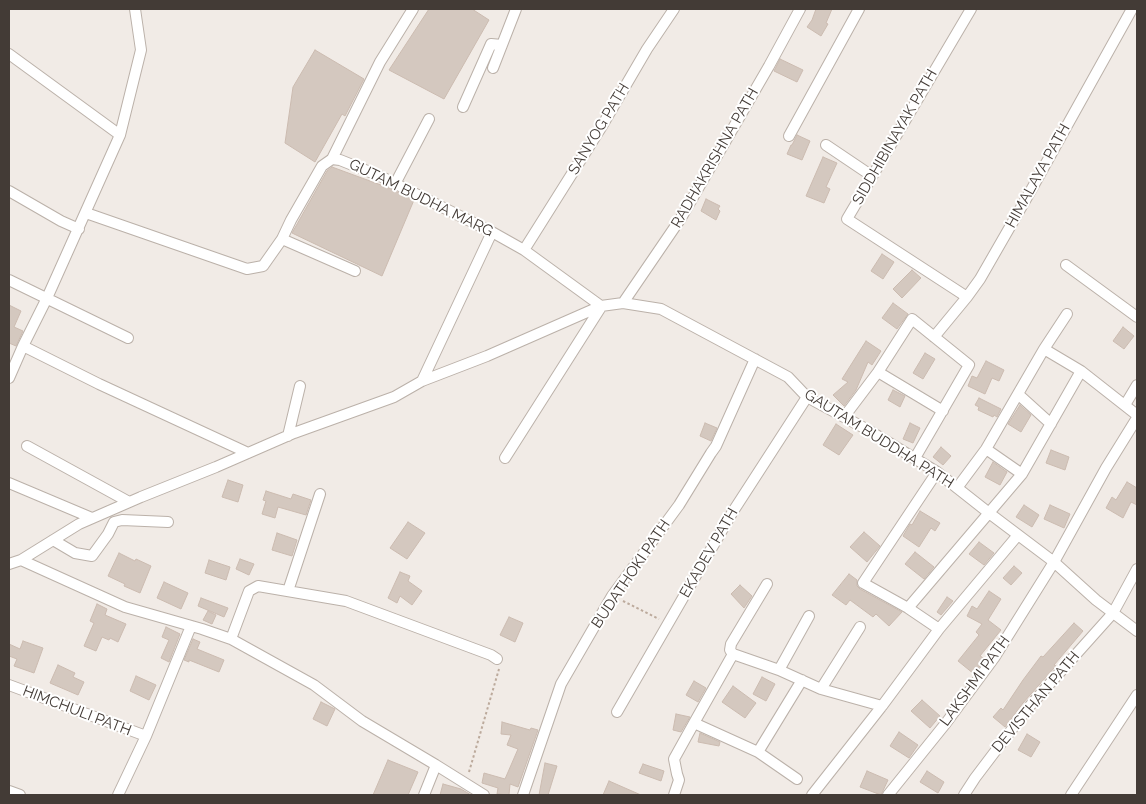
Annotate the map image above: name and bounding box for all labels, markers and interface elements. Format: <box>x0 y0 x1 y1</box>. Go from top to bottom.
street label: SIDDHIBINAYAK PATH <box>849 66 941 208</box>
street label: SANYOG PATH <box>565 80 633 178</box>
street label: RADHAKRISHNA PATH <box>668 85 762 231</box>
street label: HIMALAYA PATH <box>1002 121 1074 231</box>
street label: GUTAM BUDHA MARG <box>346 155 496 241</box>
street label: GAUTAM BUDDHA PATH <box>801 386 957 492</box>
street label: EKADEV PATH <box>676 505 742 601</box>
street label: BUDATHOKI PATH <box>588 516 674 632</box>
street label: LAKSHMI PATH <box>936 632 1014 730</box>
street label: DEVISTHAN PATH <box>988 648 1084 756</box>
street label: HIMCHULI PATH <box>20 682 134 740</box>

